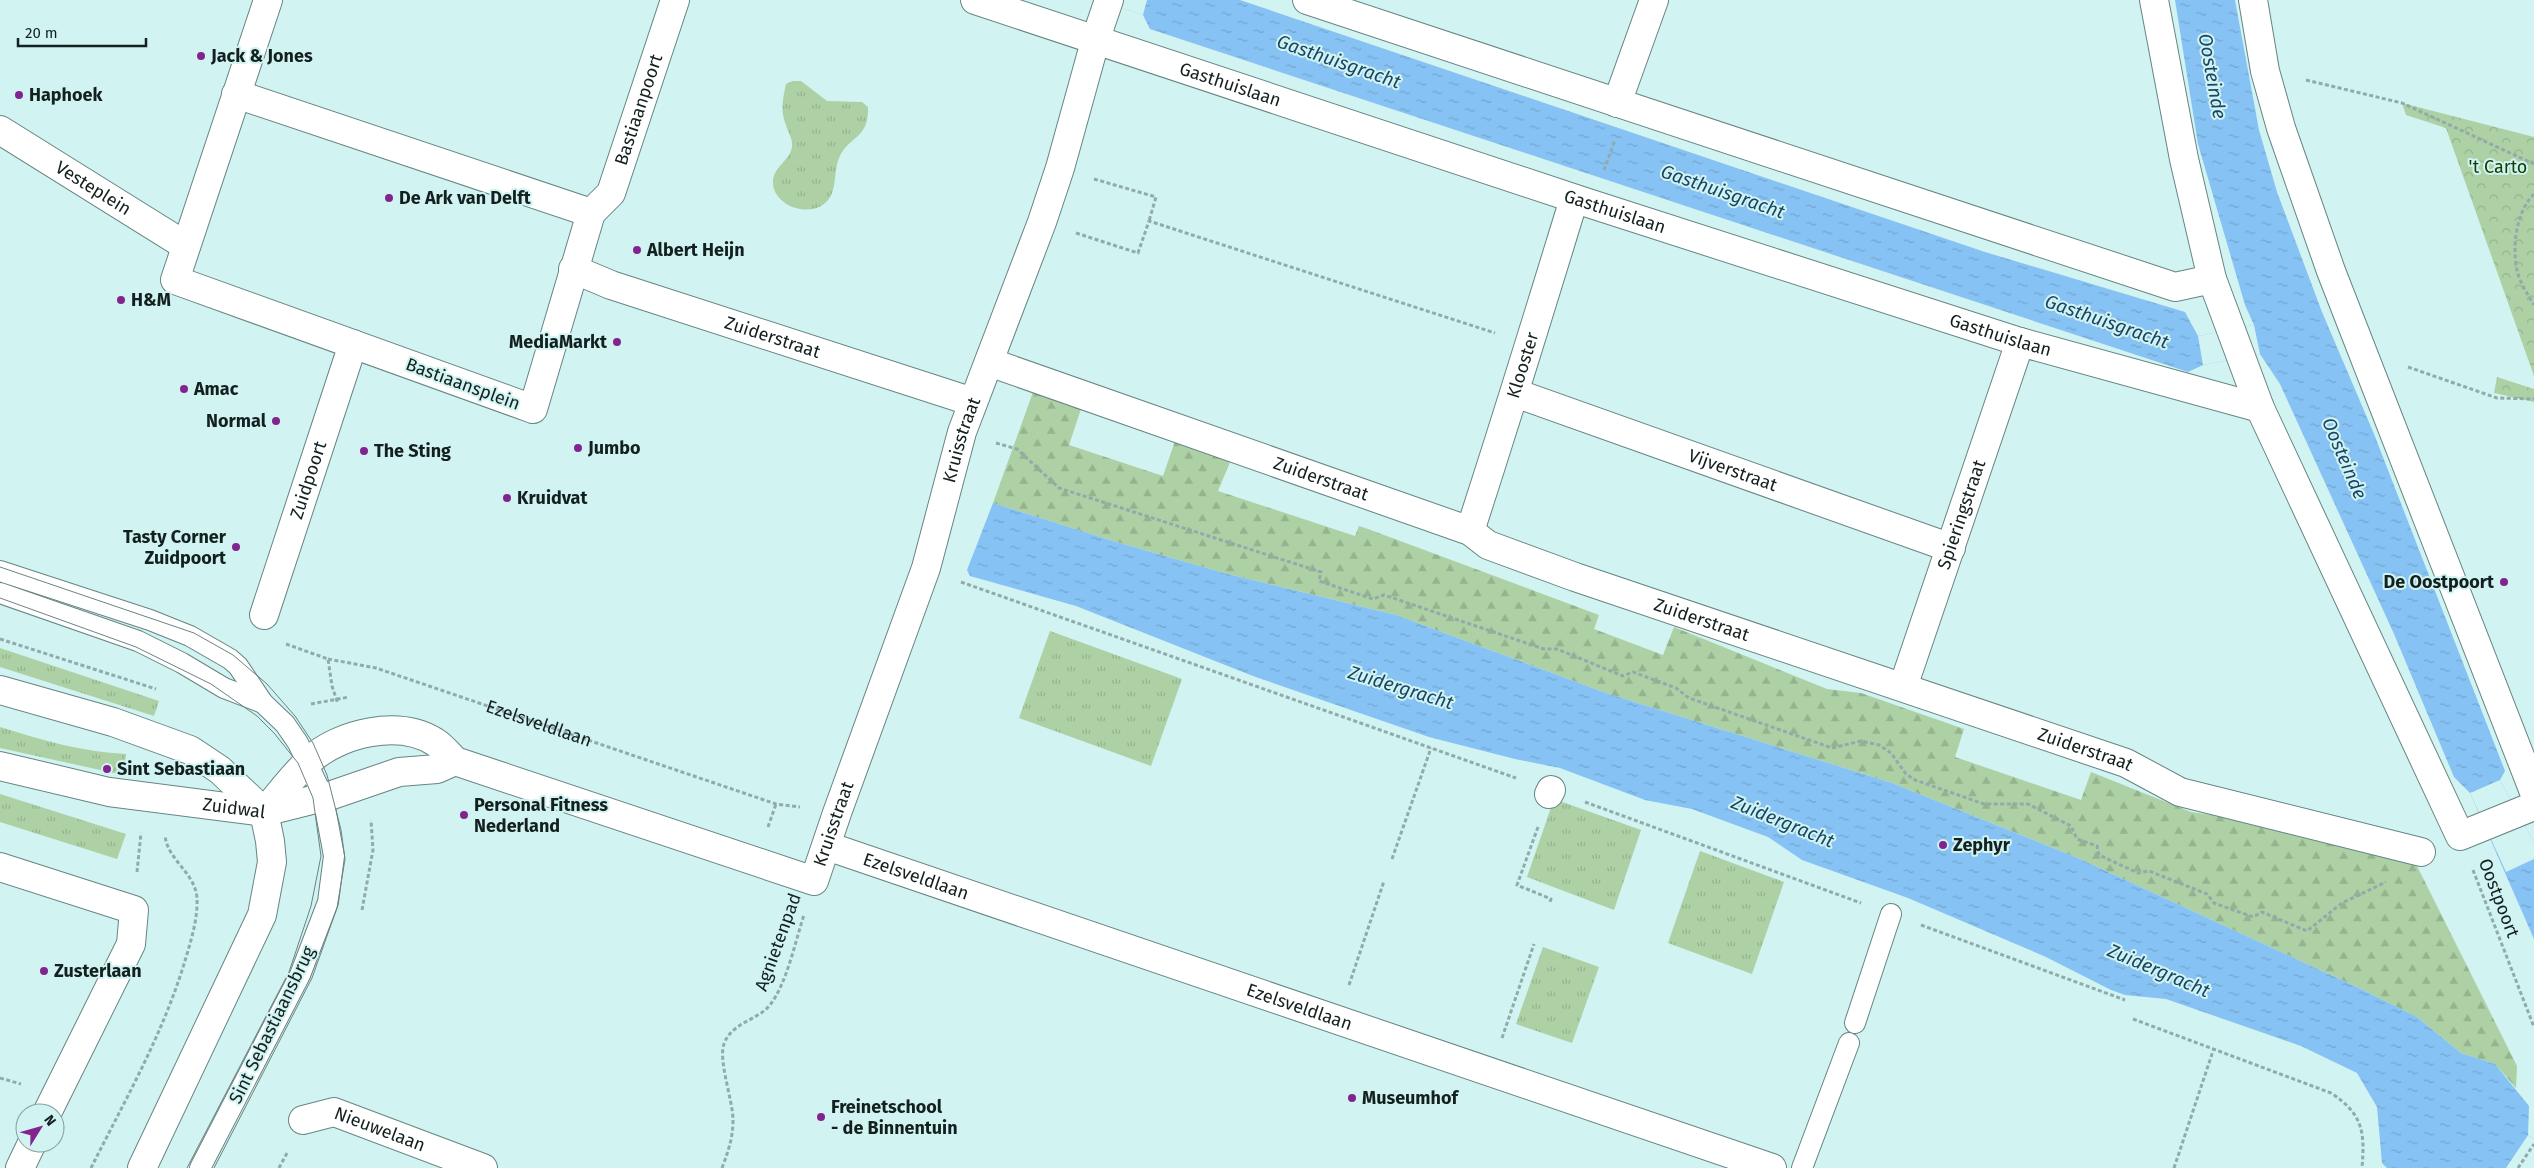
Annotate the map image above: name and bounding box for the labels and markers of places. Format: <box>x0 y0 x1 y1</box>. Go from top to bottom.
place label: Jack & Jones <box>210 45 313 67</box>
marker: Jack & Jones <box>195 50 207 62</box>
place label: Haphoek <box>29 84 103 106</box>
marker: Haphoek <box>13 89 25 101</box>
place label: De Ark van Delft <box>399 187 532 209</box>
marker: De Ark van Delft <box>383 192 395 204</box>
place label: Albert Heijn <box>646 239 745 261</box>
marker: Albert Heijn <box>631 244 643 256</box>
place label: H&M <box>131 289 171 311</box>
marker: H&M <box>115 294 127 306</box>
place label: MediaMarkt <box>509 331 608 353</box>
marker: MediaMarkt <box>611 336 623 348</box>
place label: Amac <box>193 378 239 400</box>
marker: Amac <box>178 383 190 395</box>
place label: Normal <box>206 410 267 432</box>
marker: Normal <box>270 415 282 427</box>
place label: Jumbo <box>587 437 640 459</box>
place label: The Sting <box>374 440 451 462</box>
marker: Jumbo <box>572 442 584 454</box>
marker: The Sting <box>358 445 370 457</box>
place label: Kruidvat <box>517 487 588 509</box>
marker: Kruidvat <box>501 492 513 504</box>
place label: Tasty Corner Zuidpoort <box>123 526 227 569</box>
marker: Tasty Corner Zuidpoort <box>230 541 242 553</box>
place label: De Oostpoort <box>2384 571 2495 593</box>
marker: De Oostpoort <box>2498 576 2510 588</box>
place label: Sint Sebastiaan <box>117 758 245 780</box>
marker: Sint Sebastiaan <box>101 763 113 775</box>
place label: Personal Fitness Nederland <box>474 794 608 837</box>
marker: Personal Fitness Nederland <box>458 809 470 821</box>
place label: Zephyr <box>1953 834 2011 856</box>
marker: Zephyr <box>1937 839 1949 851</box>
place label: Zusterlaan <box>54 960 142 982</box>
marker: Zusterlaan <box>38 965 50 977</box>
place label: Museumhof <box>1362 1087 1459 1109</box>
marker: Museumhof <box>1346 1092 1358 1104</box>
place label: Freinetschool - de Binnentuin <box>831 1096 958 1139</box>
marker: Freinetschool - de Binnentuin <box>815 1111 827 1123</box>

